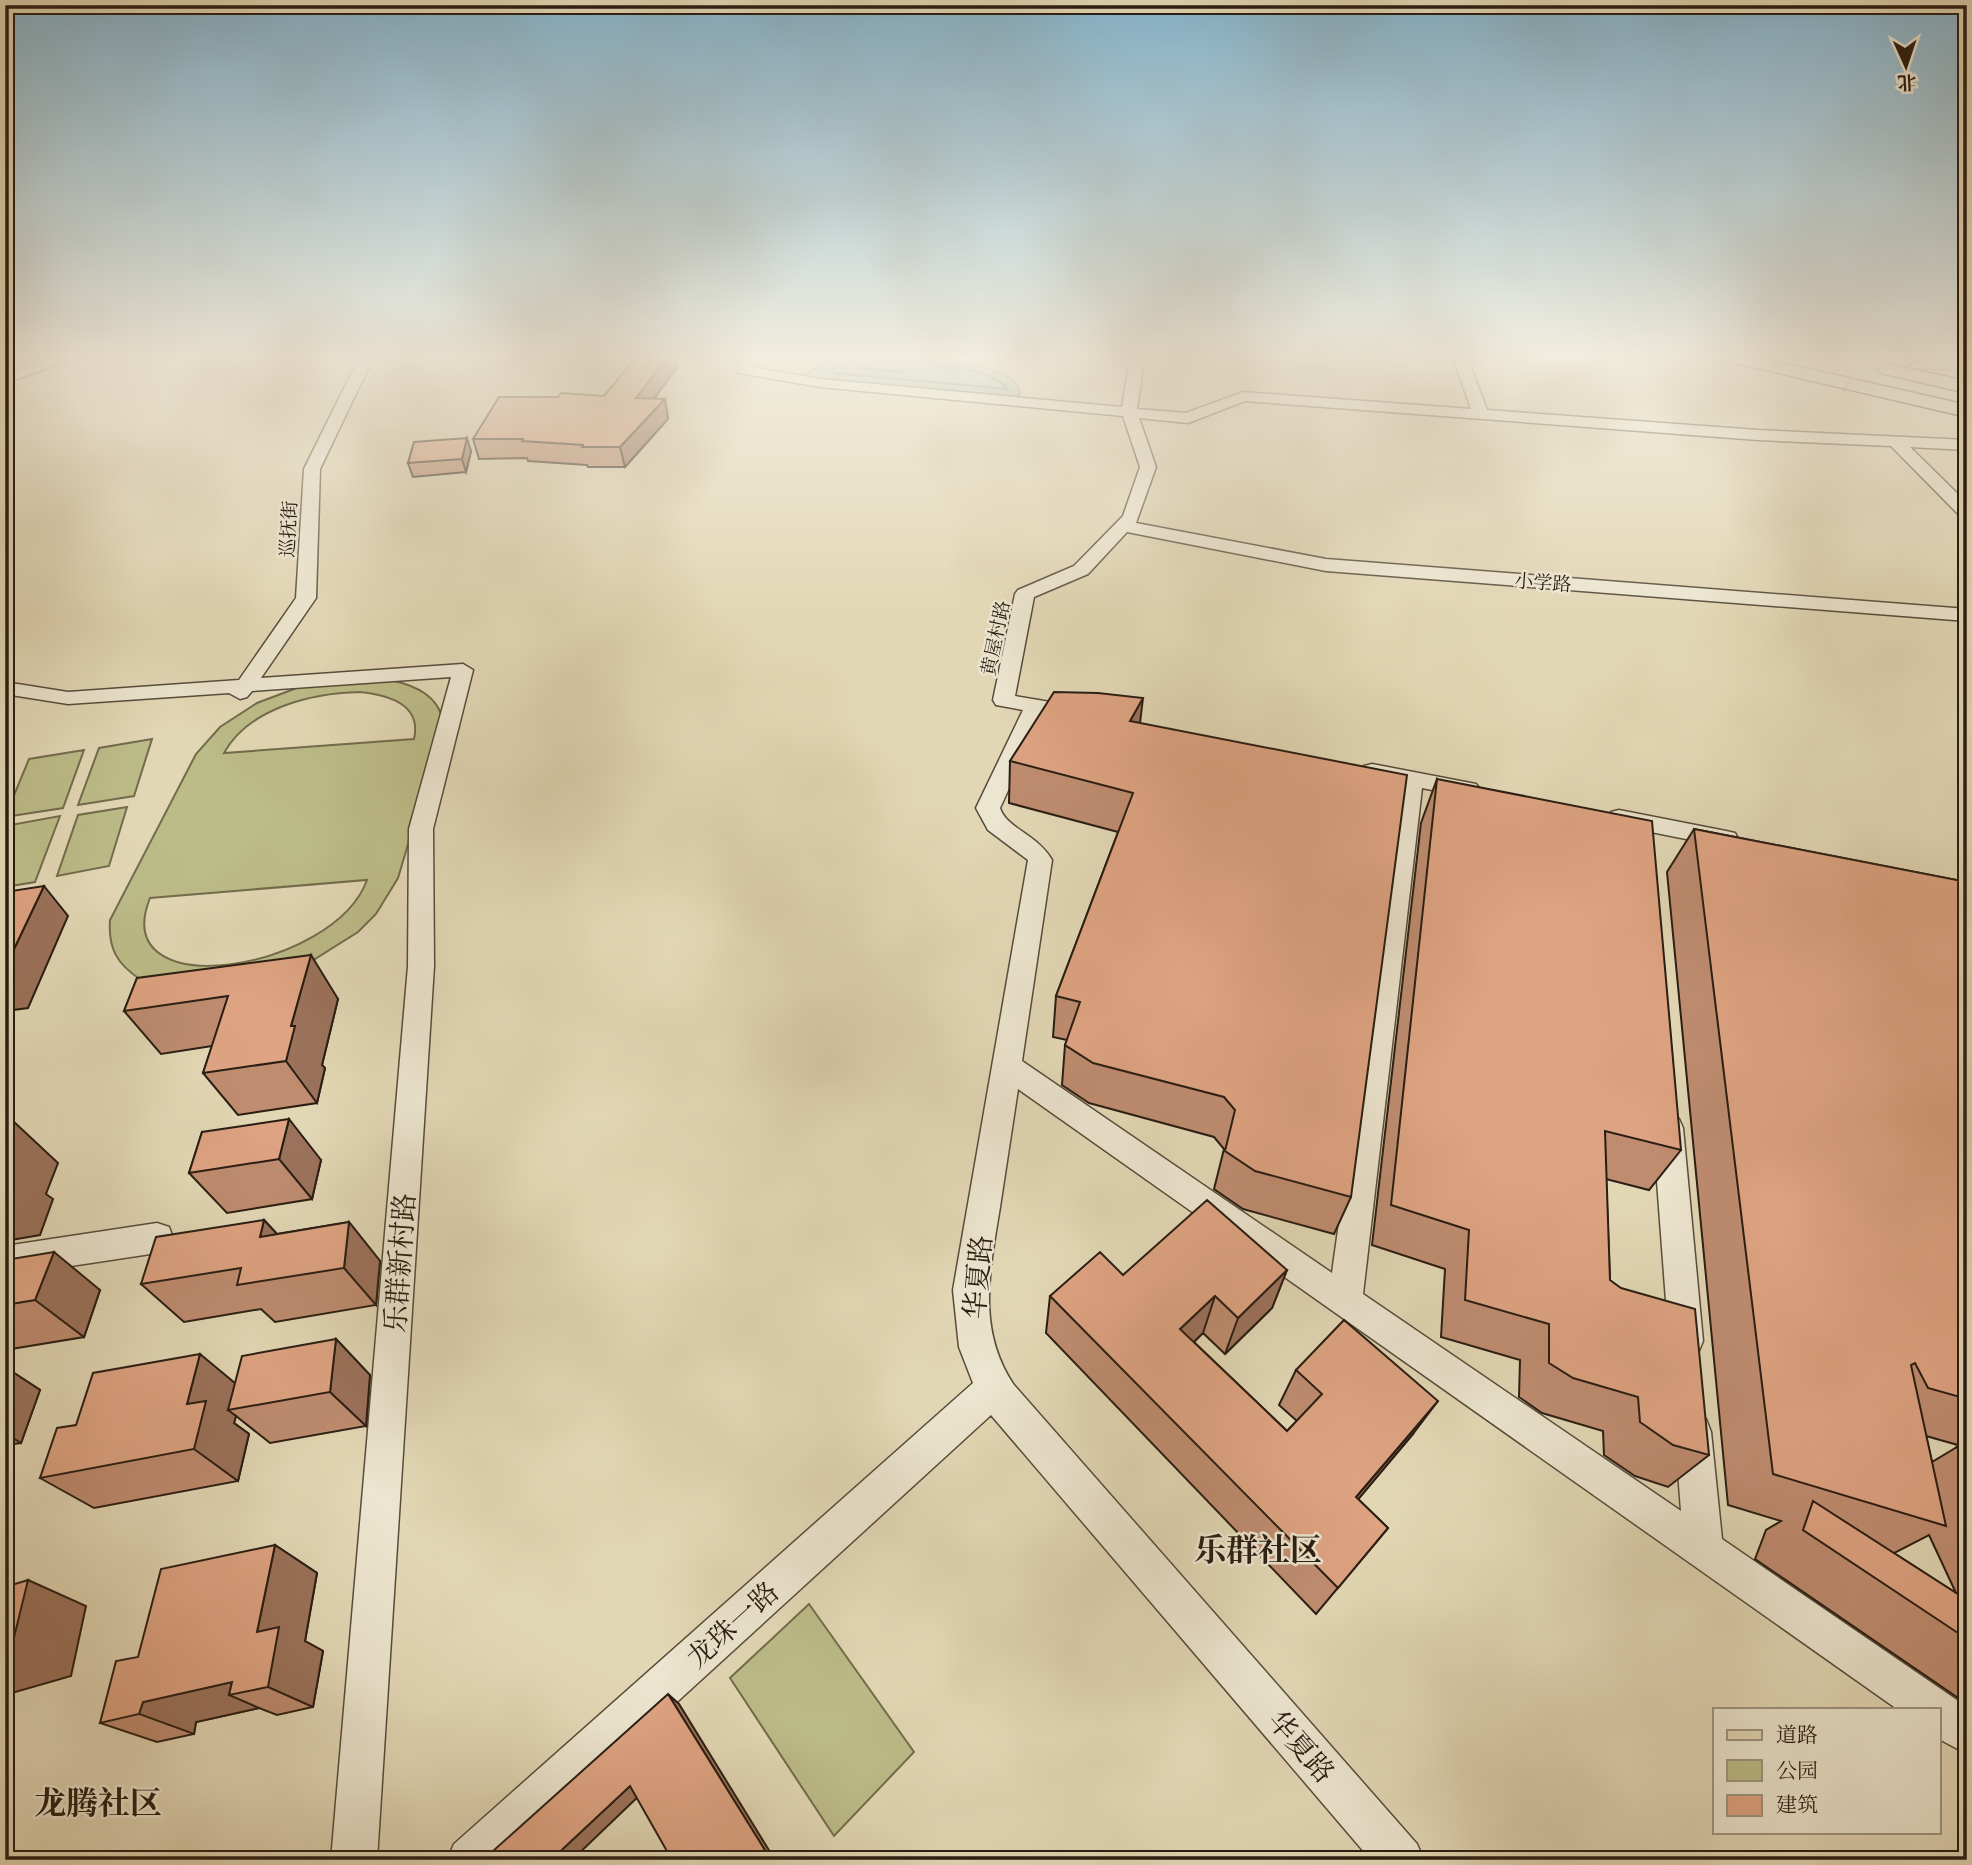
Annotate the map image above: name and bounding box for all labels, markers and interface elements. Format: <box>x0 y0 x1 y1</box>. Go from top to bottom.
north arrow <box>1870 32 1940 102</box>
text: 北 <box>1897 68 1917 97</box>
street label: 巡抚街 <box>273 500 303 558</box>
street label: 小学路 <box>1514 566 1572 598</box>
street label: 黄屋村路 <box>973 598 1017 678</box>
street label: 乐群新村路 <box>374 1192 424 1334</box>
street label: 华夏路 <box>953 1233 1001 1321</box>
district label: 乐群社区 <box>1194 1526 1322 1573</box>
street label: 龙珠一路 <box>677 1571 787 1677</box>
street label: 华夏路 <box>1259 1701 1345 1791</box>
legend <box>1713 1708 1940 1834</box>
text: 道路 <box>1776 1719 1818 1750</box>
text: 公园 <box>1776 1755 1818 1786</box>
district label: 龙腾社区 <box>34 1779 162 1826</box>
text: 建筑 <box>1776 1789 1818 1820</box>

